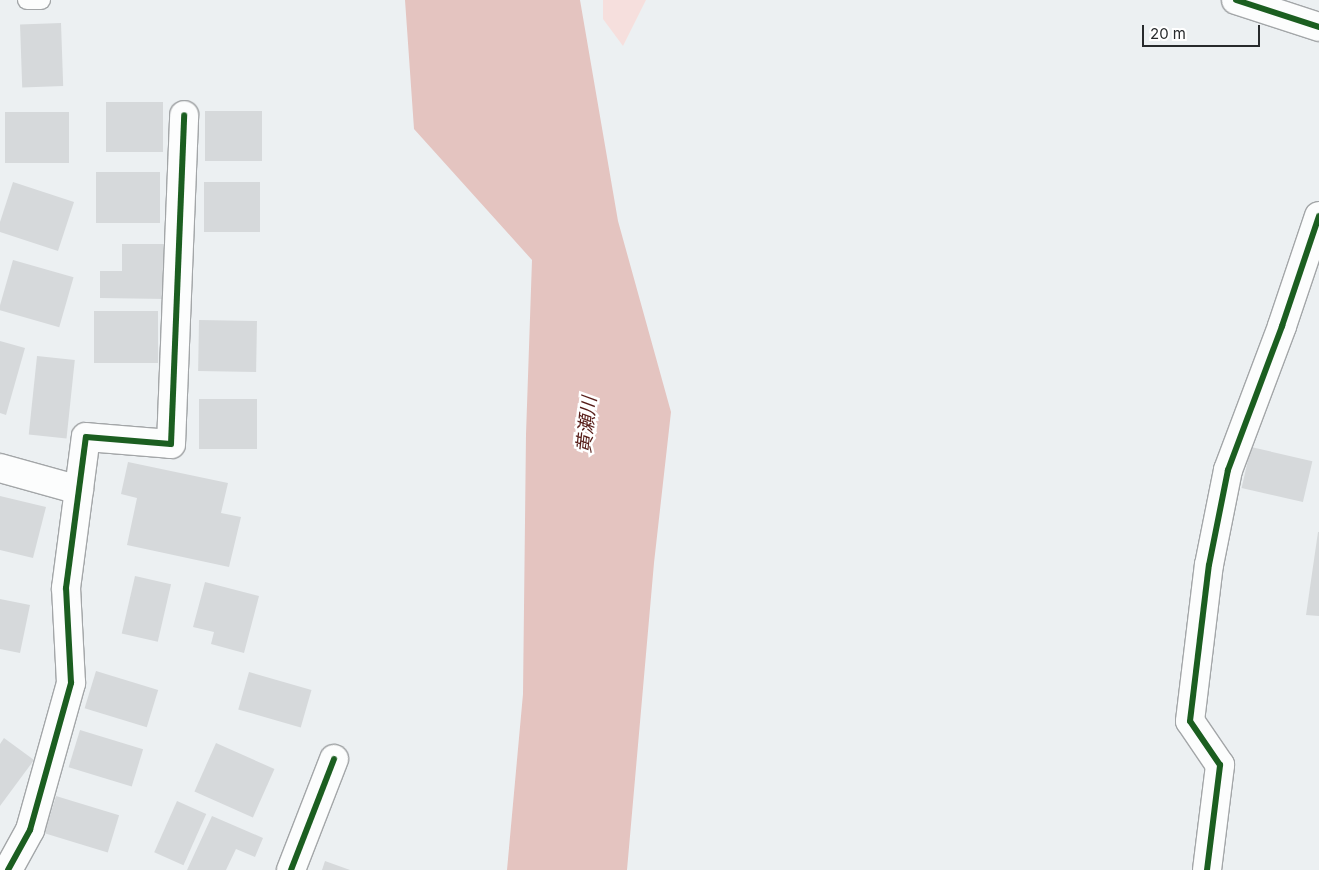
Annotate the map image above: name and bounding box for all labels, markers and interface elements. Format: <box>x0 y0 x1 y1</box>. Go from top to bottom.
scale bar <box>1144 15 1262 47</box>
text: 20 m <box>1150 24 1186 43</box>
water label: 黄瀬川 <box>573 395 601 455</box>

